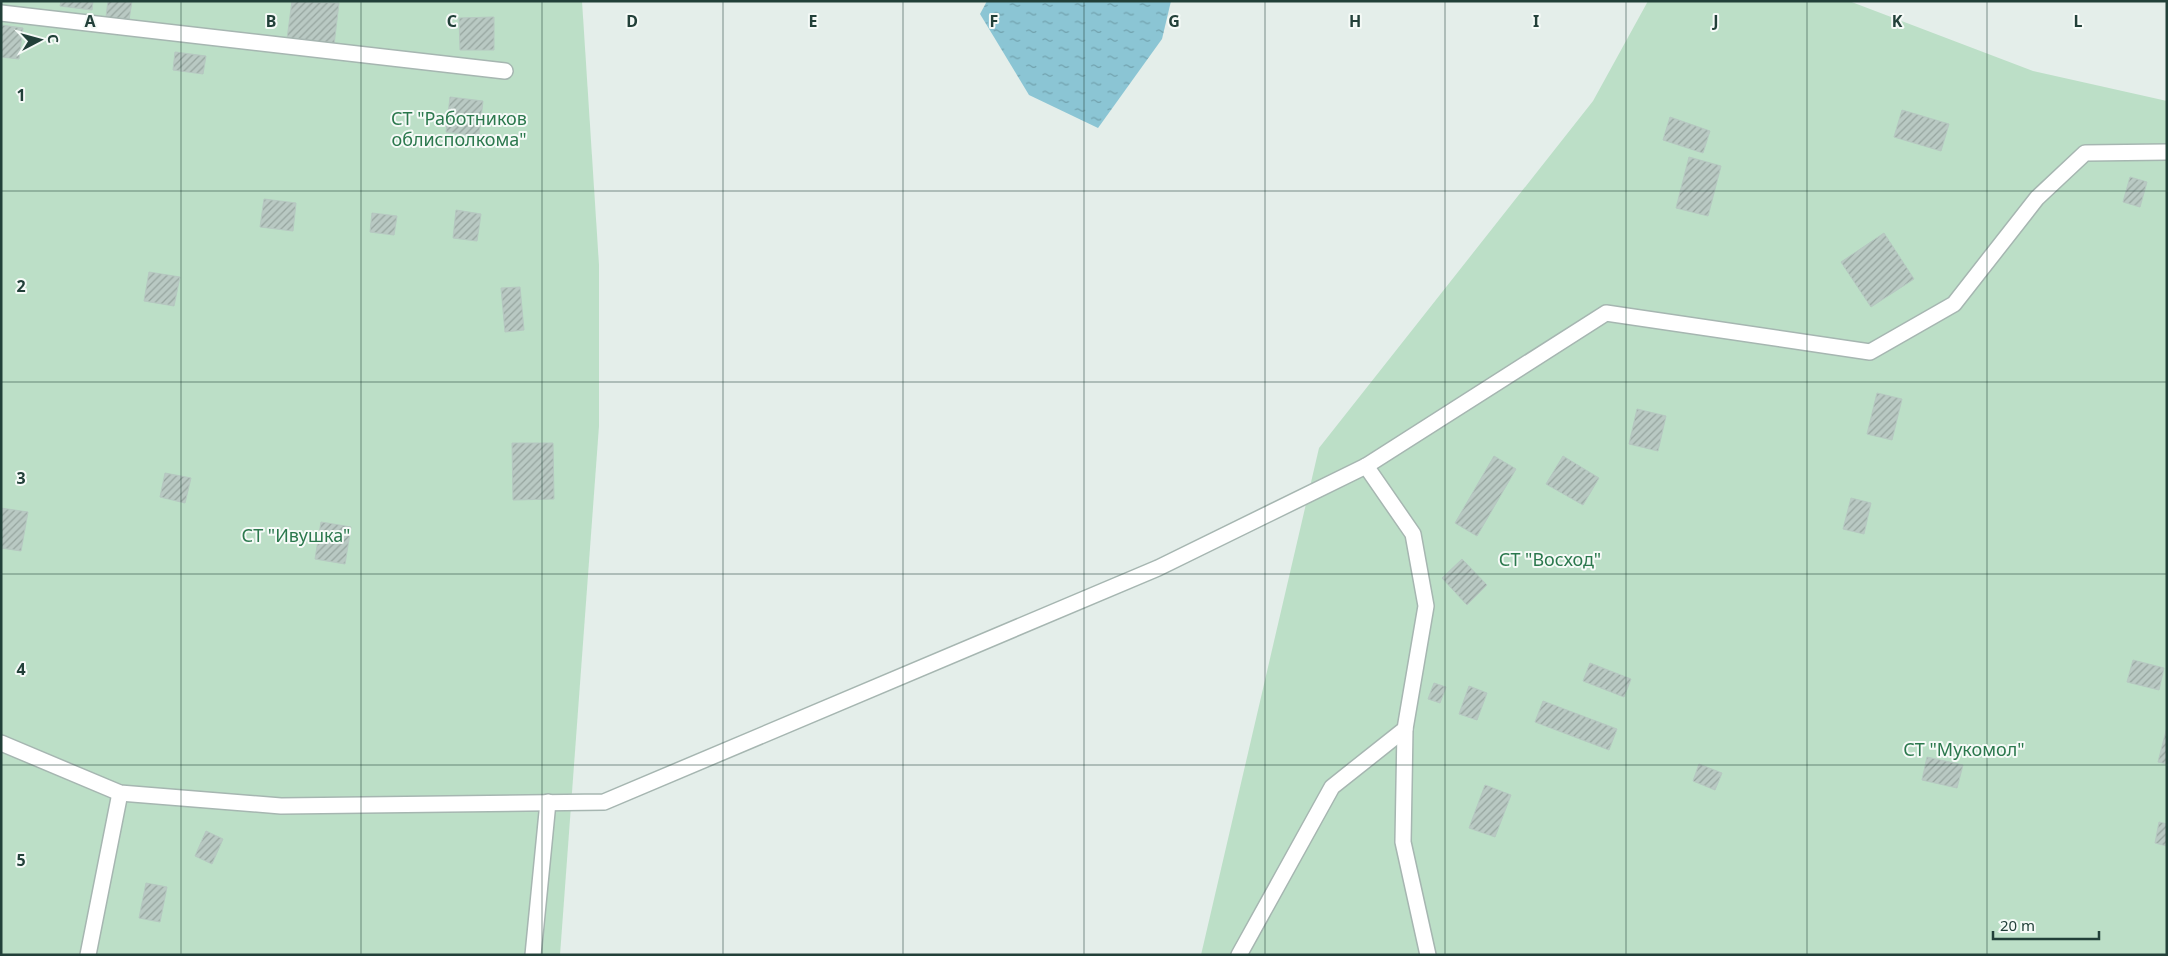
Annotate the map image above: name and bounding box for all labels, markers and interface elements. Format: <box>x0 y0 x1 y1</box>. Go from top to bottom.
text: A <box>84 10 96 32</box>
text: B <box>266 10 276 32</box>
text: C <box>447 10 457 32</box>
text: D <box>626 10 638 32</box>
text: E <box>809 10 818 32</box>
text: F <box>990 10 998 32</box>
text: G <box>1168 10 1180 32</box>
text: H <box>1349 10 1361 32</box>
text: I <box>1533 10 1539 32</box>
text: J <box>1711 10 1719 32</box>
text: K <box>1892 10 1903 32</box>
text: L <box>2074 10 2083 32</box>
north arrow <box>15 15 65 65</box>
text: С <box>44 33 63 44</box>
text: 1 <box>16 84 26 106</box>
park label: СТ "Работников облисполкома" <box>391 106 527 151</box>
text: 2 <box>16 275 26 297</box>
text: 3 <box>16 467 26 489</box>
park label: СТ "Ивушка" <box>242 523 350 547</box>
park label: СТ "Восход" <box>1499 547 1601 571</box>
text: 4 <box>16 658 26 680</box>
park label: СТ "Мукомол" <box>1903 737 2025 761</box>
text: 5 <box>16 849 26 871</box>
scale bar <box>1993 908 2099 940</box>
text: 20 m <box>2000 915 2035 935</box>

